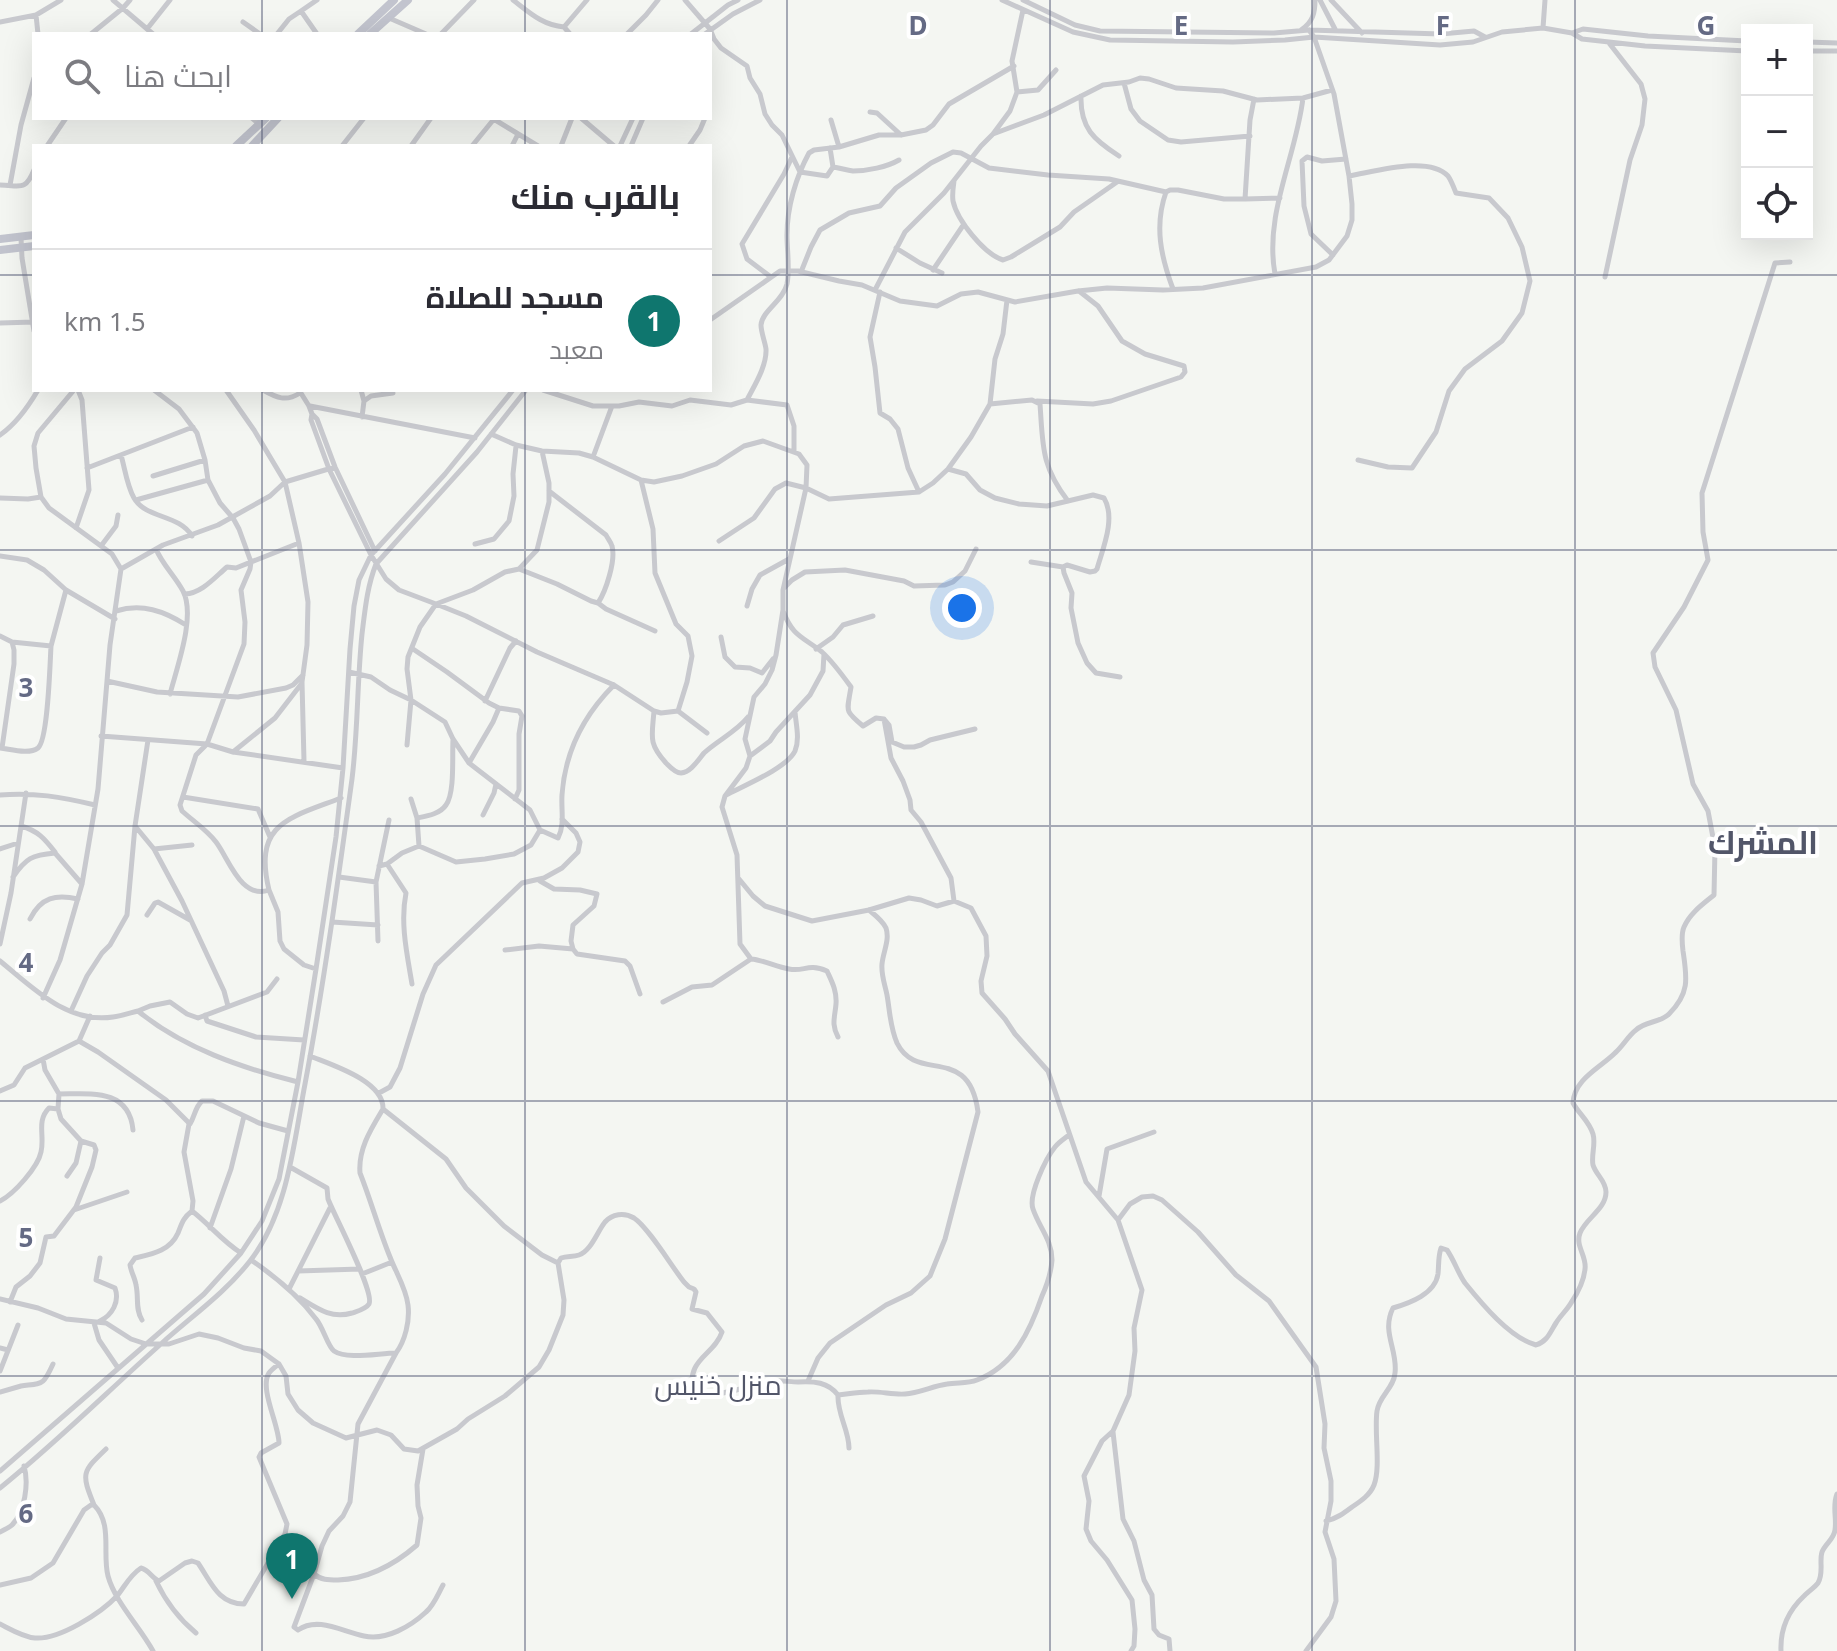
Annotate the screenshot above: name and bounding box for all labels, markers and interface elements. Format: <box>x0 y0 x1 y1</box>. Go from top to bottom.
text: D <box>908 7 928 43</box>
text: E <box>1174 7 1188 43</box>
text: F <box>1436 7 1450 43</box>
text: G <box>1697 7 1715 43</box>
map controls <box>1741 24 1813 240</box>
button: + <box>1741 24 1813 96</box>
search box <box>32 32 712 120</box>
icon: search <box>60 54 104 98</box>
text: ابحث هنا <box>124 55 232 96</box>
button: − <box>1741 96 1813 168</box>
button: locate <box>1741 168 1813 240</box>
text: بالقرب منك <box>511 173 680 219</box>
text: مسجد للصلاة <box>426 276 604 317</box>
text: 1.5 km <box>64 303 146 339</box>
text: 1 <box>647 303 661 339</box>
text: معبد <box>549 331 604 367</box>
your location <box>942 588 982 628</box>
text: 3 <box>19 669 33 705</box>
district label: المشرك <box>1708 820 1818 863</box>
text: 4 <box>19 944 34 980</box>
text: 5 <box>19 1219 33 1255</box>
district label: منزل خنيس <box>654 1365 782 1403</box>
text: 6 <box>19 1495 34 1531</box>
pin: 1 <box>266 1533 318 1599</box>

